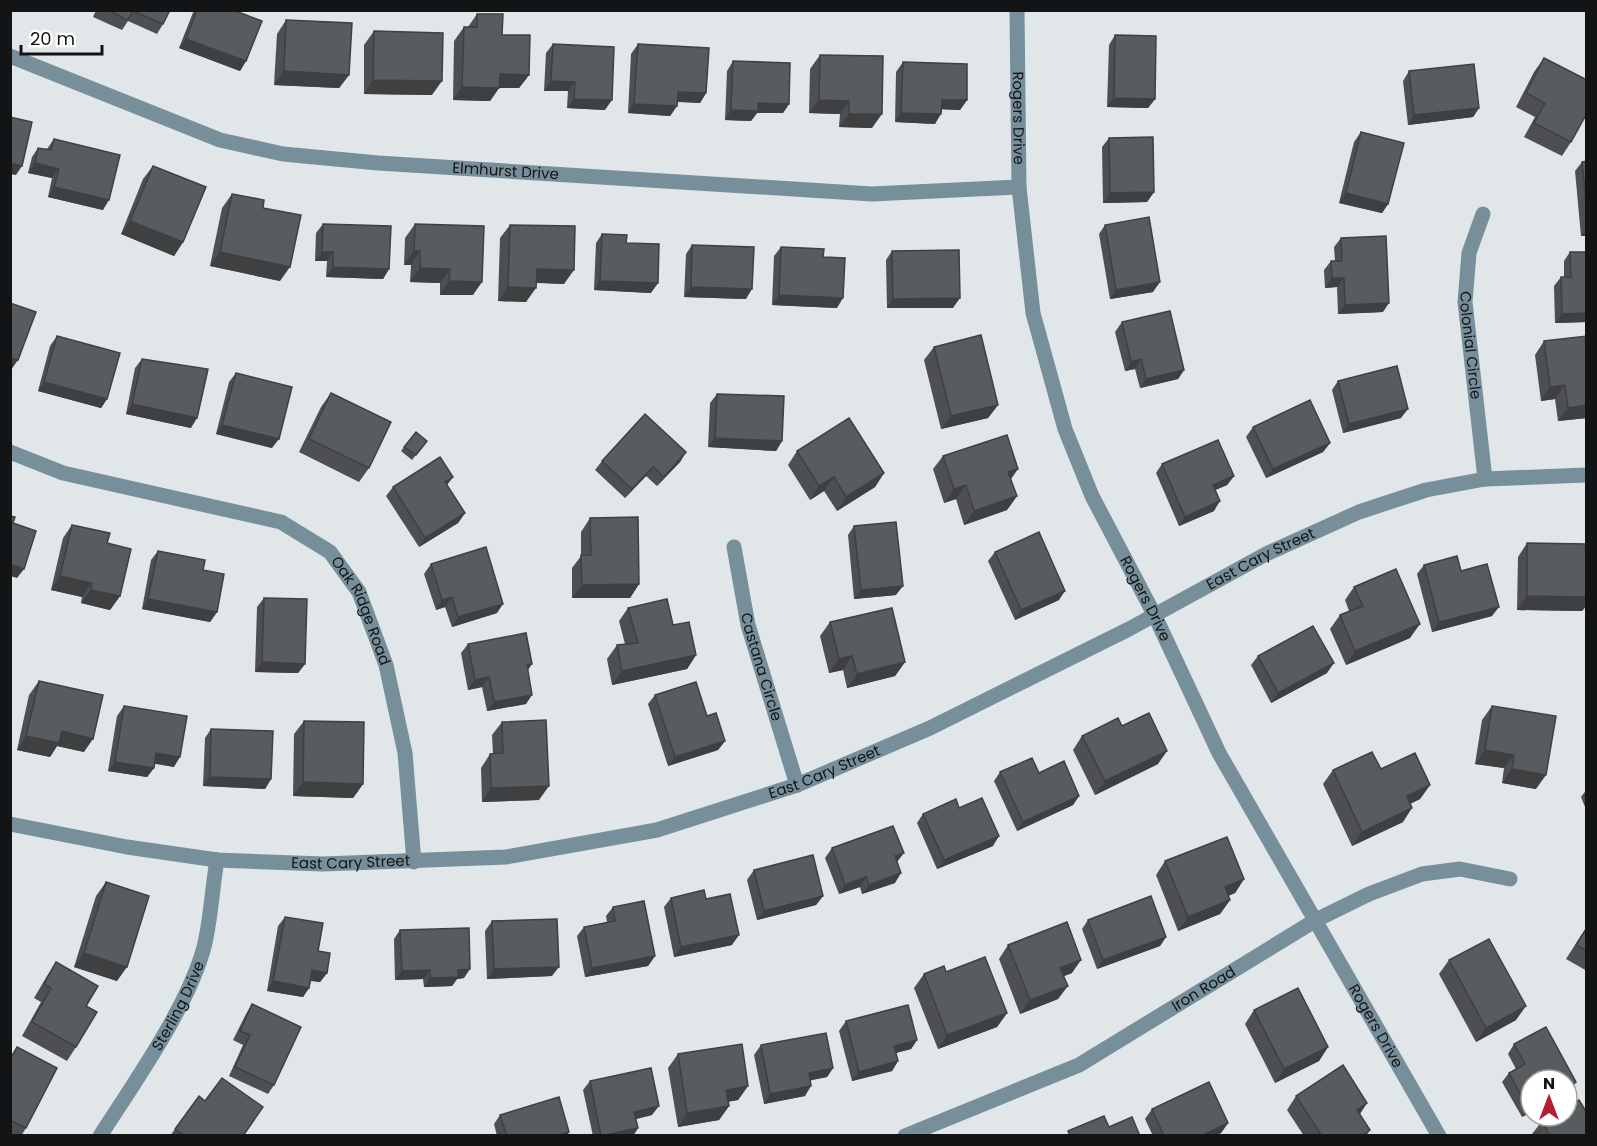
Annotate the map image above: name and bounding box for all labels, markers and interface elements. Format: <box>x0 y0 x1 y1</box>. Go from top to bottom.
scale bar <box>21 18 102 56</box>
text: 20 m <box>30 26 75 51</box>
street label: Rogers Drive <box>1008 71 1030 165</box>
street label: Elmhurst Drive <box>452 157 560 184</box>
street label: Colonial Circle <box>1455 290 1487 400</box>
street label: East Cary Street <box>1202 522 1318 595</box>
street label: Oak Ridge Road <box>326 552 396 668</box>
street label: Rogers Drive <box>1115 552 1176 644</box>
street label: Castana Circle <box>736 611 788 723</box>
street label: East Cary Street <box>766 740 883 803</box>
street label: East Cary Street <box>291 850 411 874</box>
street label: Sterling Drive <box>146 958 209 1054</box>
street label: Iron Road <box>1167 961 1239 1016</box>
street label: Rogers Drive <box>1344 980 1409 1071</box>
north arrow <box>1519 1068 1579 1128</box>
text: N <box>1543 1072 1555 1095</box>

